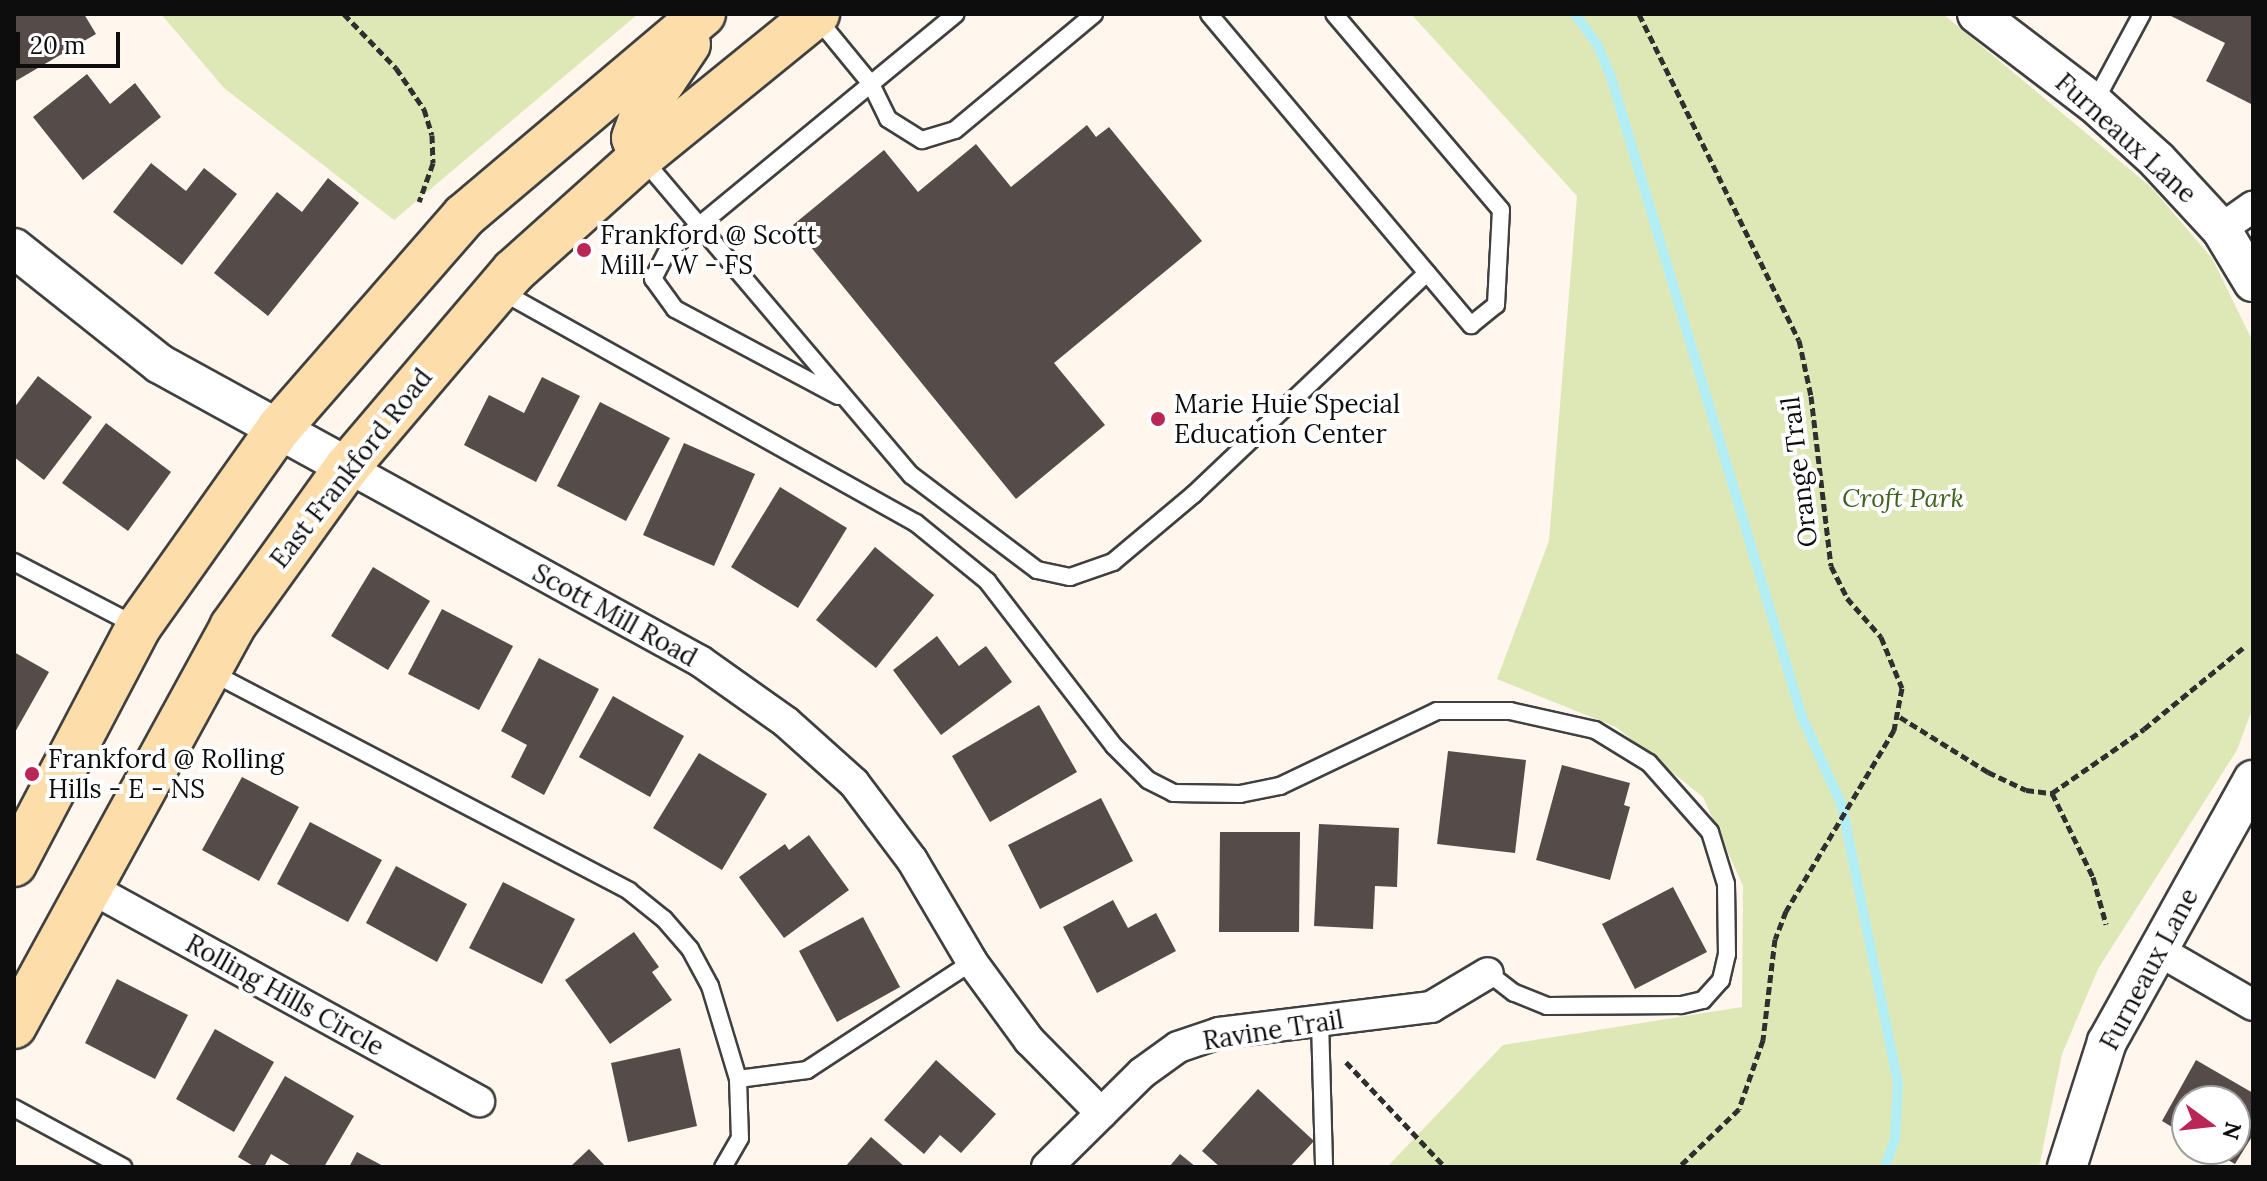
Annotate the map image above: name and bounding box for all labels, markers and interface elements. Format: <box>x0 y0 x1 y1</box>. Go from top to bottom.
scale bar <box>20 16 124 66</box>
text: 20 m <box>30 30 86 61</box>
street label: Furneaux Lane <box>2049 67 2203 209</box>
place label: Frankford @ Scott Mill - W - FS <box>600 219 817 280</box>
marker: Frankford @ Scott Mill - W - FS <box>575 241 593 259</box>
street label: East Frankford Road <box>263 362 439 574</box>
place label: Marie Huie Special Education Center <box>1174 388 1400 450</box>
street label: Orange Trail <box>1774 395 1824 549</box>
marker: Marie Huie Special Education Center <box>1149 410 1167 428</box>
park label: Croft Park <box>1842 482 1964 514</box>
street label: Scott Mill Road <box>527 557 703 673</box>
place label: Frankford @ Rolling Hills - E - NS <box>48 743 284 804</box>
marker: Frankford @ Rolling Hills - E - NS <box>23 765 41 783</box>
street label: Furneaux Lane <box>2093 883 2205 1055</box>
street label: Rolling Hills Circle <box>180 928 390 1062</box>
street label: Ravine Trail <box>1201 1004 1345 1056</box>
north arrow <box>2171 1085 2251 1165</box>
text: N <box>2217 1119 2248 1143</box>

